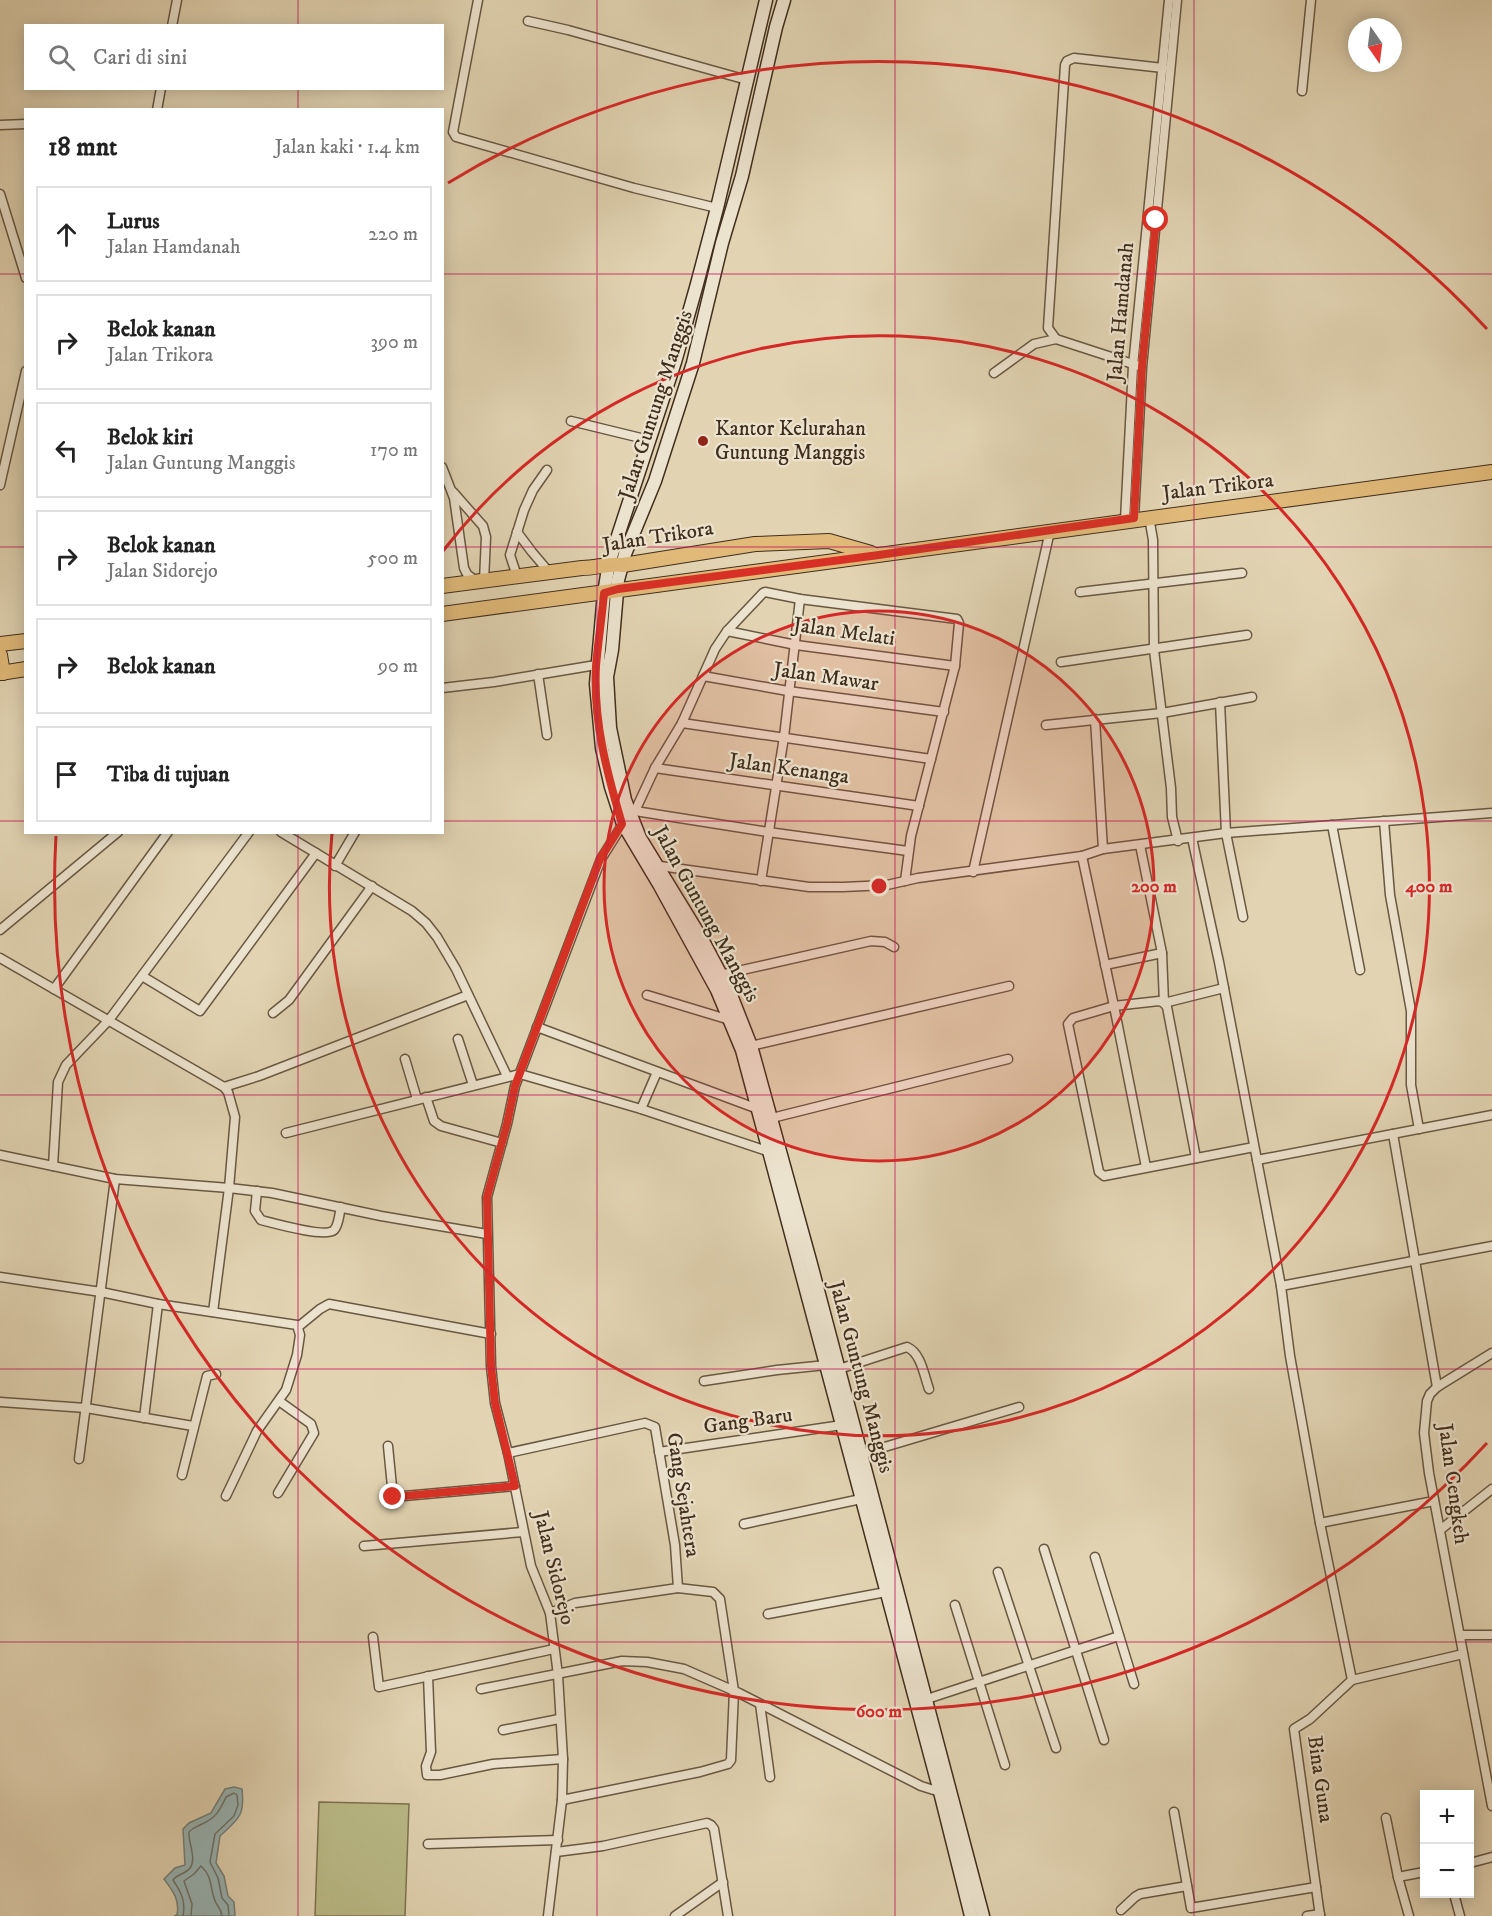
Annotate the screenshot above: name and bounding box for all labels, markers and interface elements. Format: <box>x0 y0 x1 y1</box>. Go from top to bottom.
north arrow <box>1348 18 1402 72</box>
search box <box>24 24 444 90</box>
icon: search <box>45 41 78 74</box>
text: Cari di sini <box>93 44 187 71</box>
text: 18 mnt <box>48 131 117 164</box>
text: Jalan kaki · 1.4 km <box>275 135 420 160</box>
route start <box>1142 206 1168 232</box>
text: Lurus <box>107 208 160 235</box>
icon: ahead <box>50 218 83 251</box>
text: 220 m <box>368 222 418 247</box>
text: Jalan Hamdanah <box>107 235 240 260</box>
street label: Jalan Hamdanah <box>1102 241 1140 385</box>
street label: Jalan Guntung Manggis <box>612 307 699 505</box>
text: Belok kanan <box>107 316 215 343</box>
icon: right <box>50 326 83 359</box>
text: 390 m <box>370 330 418 355</box>
text: Jalan Trikora <box>107 343 213 368</box>
place label: Kantor Kelurahan Guntung Manggis <box>715 416 866 466</box>
text: Belok kiri <box>107 424 193 451</box>
icon: left <box>50 434 83 467</box>
marker: Kantor Kelurahan Guntung Manggis <box>696 434 710 448</box>
text: 170 m <box>370 438 418 463</box>
text: Jalan Guntung Manggis <box>107 451 295 476</box>
street label: Jalan Trikora <box>1159 467 1275 507</box>
street label: Jalan Trikora <box>599 515 715 559</box>
text: Belok kanan <box>107 532 215 559</box>
icon: right <box>50 542 83 575</box>
text: 500 m <box>367 546 418 571</box>
text: Jalan Sidorejo <box>107 559 218 584</box>
street label: Jalan Melati <box>789 612 897 652</box>
icon: right <box>50 650 83 683</box>
text: Belok kanan <box>107 653 215 680</box>
text: 90 m <box>378 654 418 679</box>
street label: Jalan Mawar <box>770 656 880 697</box>
street label: Jalan Kenanga <box>725 747 851 790</box>
icon: arrive <box>50 758 83 791</box>
text: Tiba di tujuan <box>107 761 229 788</box>
street label: Jalan Guntung Manggis <box>646 819 765 1007</box>
centre of rings <box>869 876 889 896</box>
text: 200 m <box>1131 876 1177 898</box>
text: 400 m <box>1404 876 1453 898</box>
street label: Jalan Guntung Manggis <box>822 1276 899 1476</box>
street label: Gang Baru <box>702 1402 794 1440</box>
street label: Jalan Cengkeh <box>1431 1420 1474 1546</box>
street label: Gang Sejahtera <box>660 1431 706 1559</box>
route end <box>379 1483 405 1509</box>
street label: Jalan Sidorejo <box>527 1506 581 1628</box>
text: 600 m <box>856 1701 903 1723</box>
street label: Bina Guna <box>1301 1734 1339 1824</box>
map controls <box>1420 1790 1474 1898</box>
button: + <box>1420 1790 1474 1844</box>
button: − <box>1420 1844 1474 1898</box>

